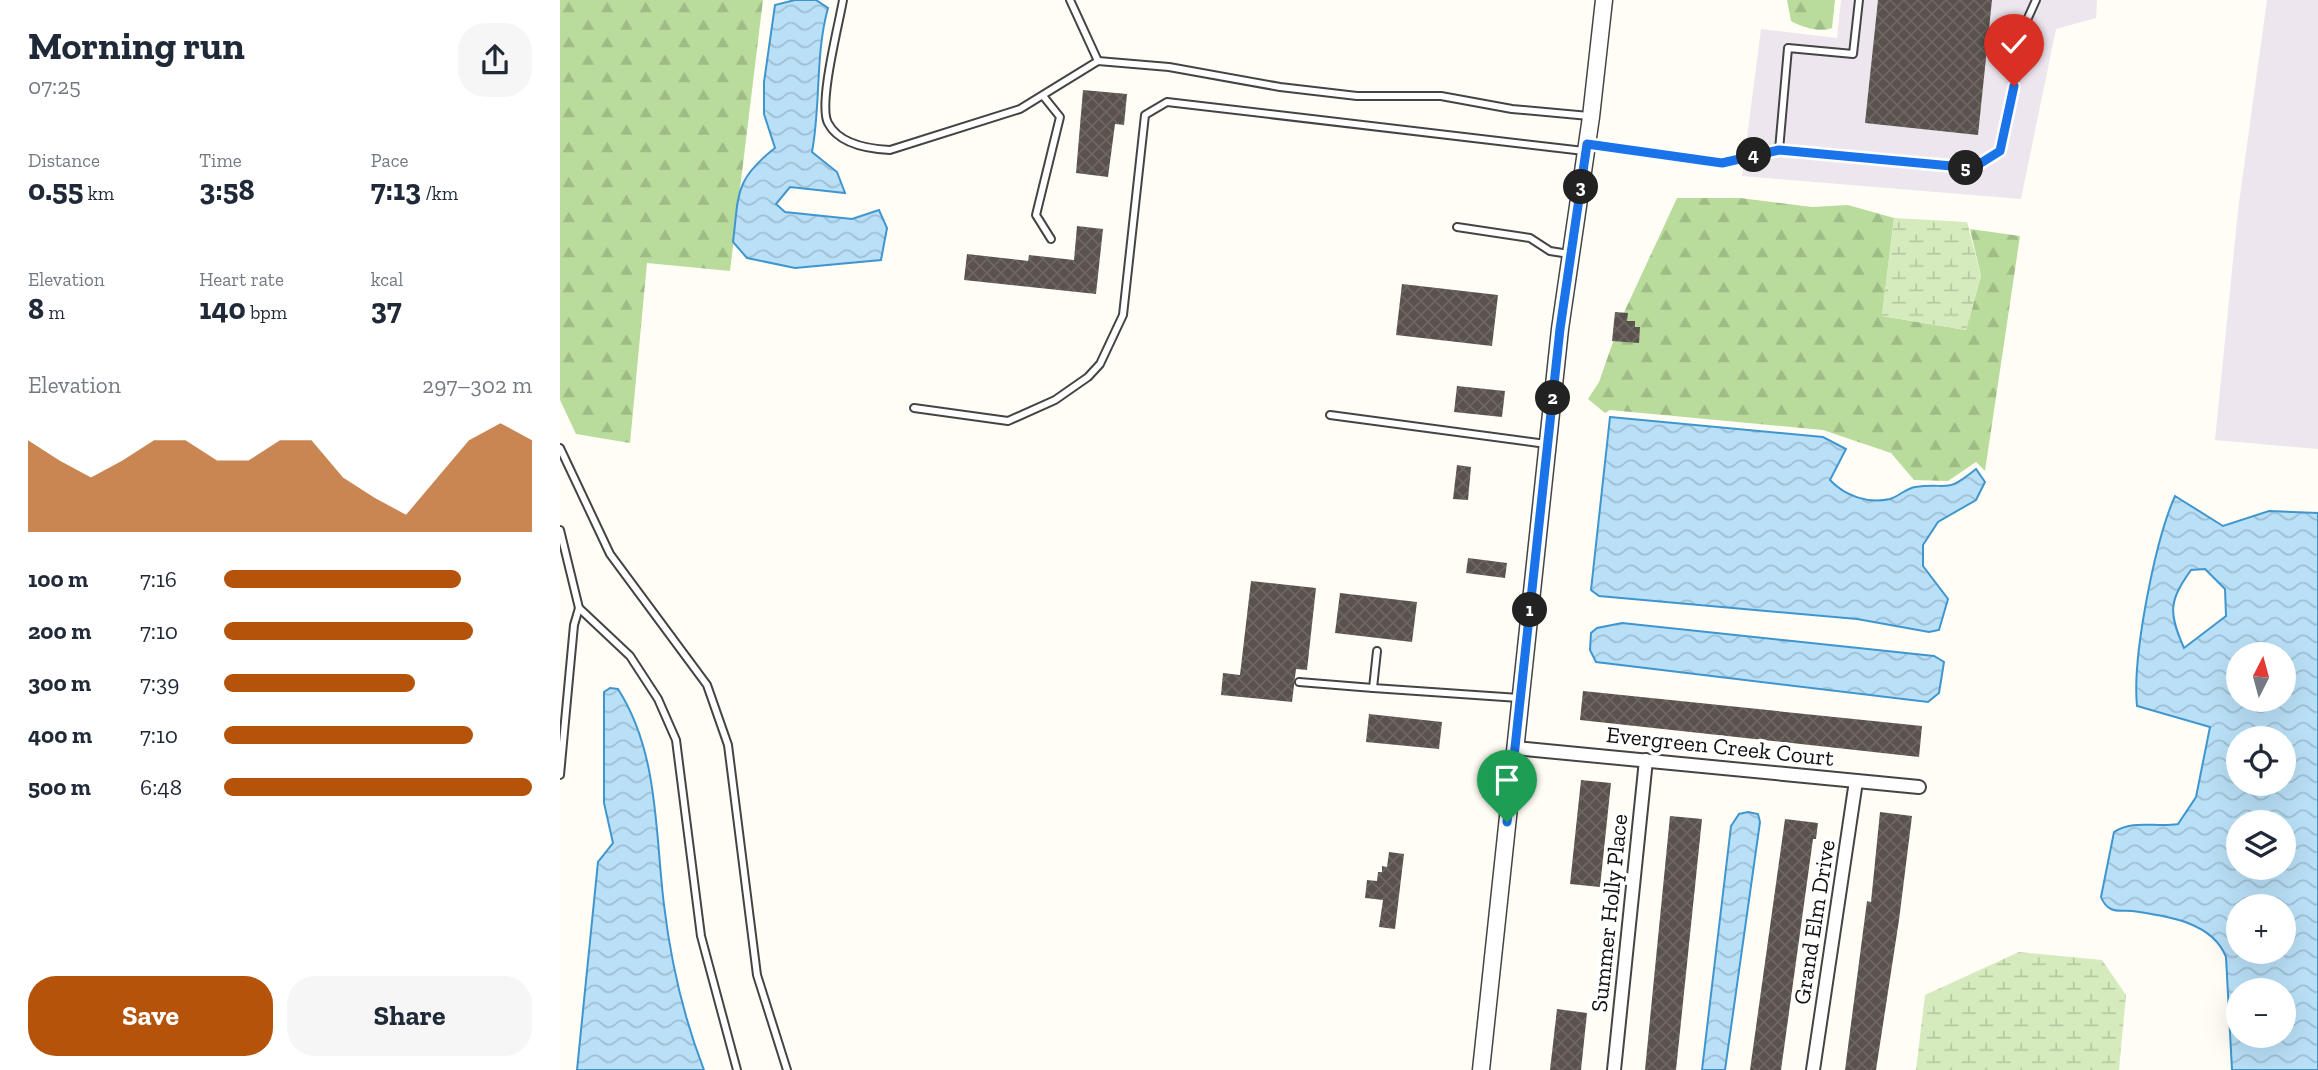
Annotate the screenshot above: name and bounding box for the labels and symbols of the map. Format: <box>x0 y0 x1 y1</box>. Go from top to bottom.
pin <box>1984 14 2044 86</box>
pin: 4 <box>1736 138 1772 172</box>
pin: 5 <box>1948 150 1984 186</box>
pin: 3 <box>1564 170 1598 204</box>
pin: 2 <box>1536 380 1570 416</box>
pin: 1 <box>1513 592 1548 628</box>
north arrow <box>2226 642 2296 712</box>
street label: Evergreen Creek Court <box>1605 720 1836 772</box>
pin <box>1477 750 1537 822</box>
street label: Summer Holly Place <box>1585 813 1633 1013</box>
street label: Grand Elm Drive <box>1787 838 1841 1006</box>

